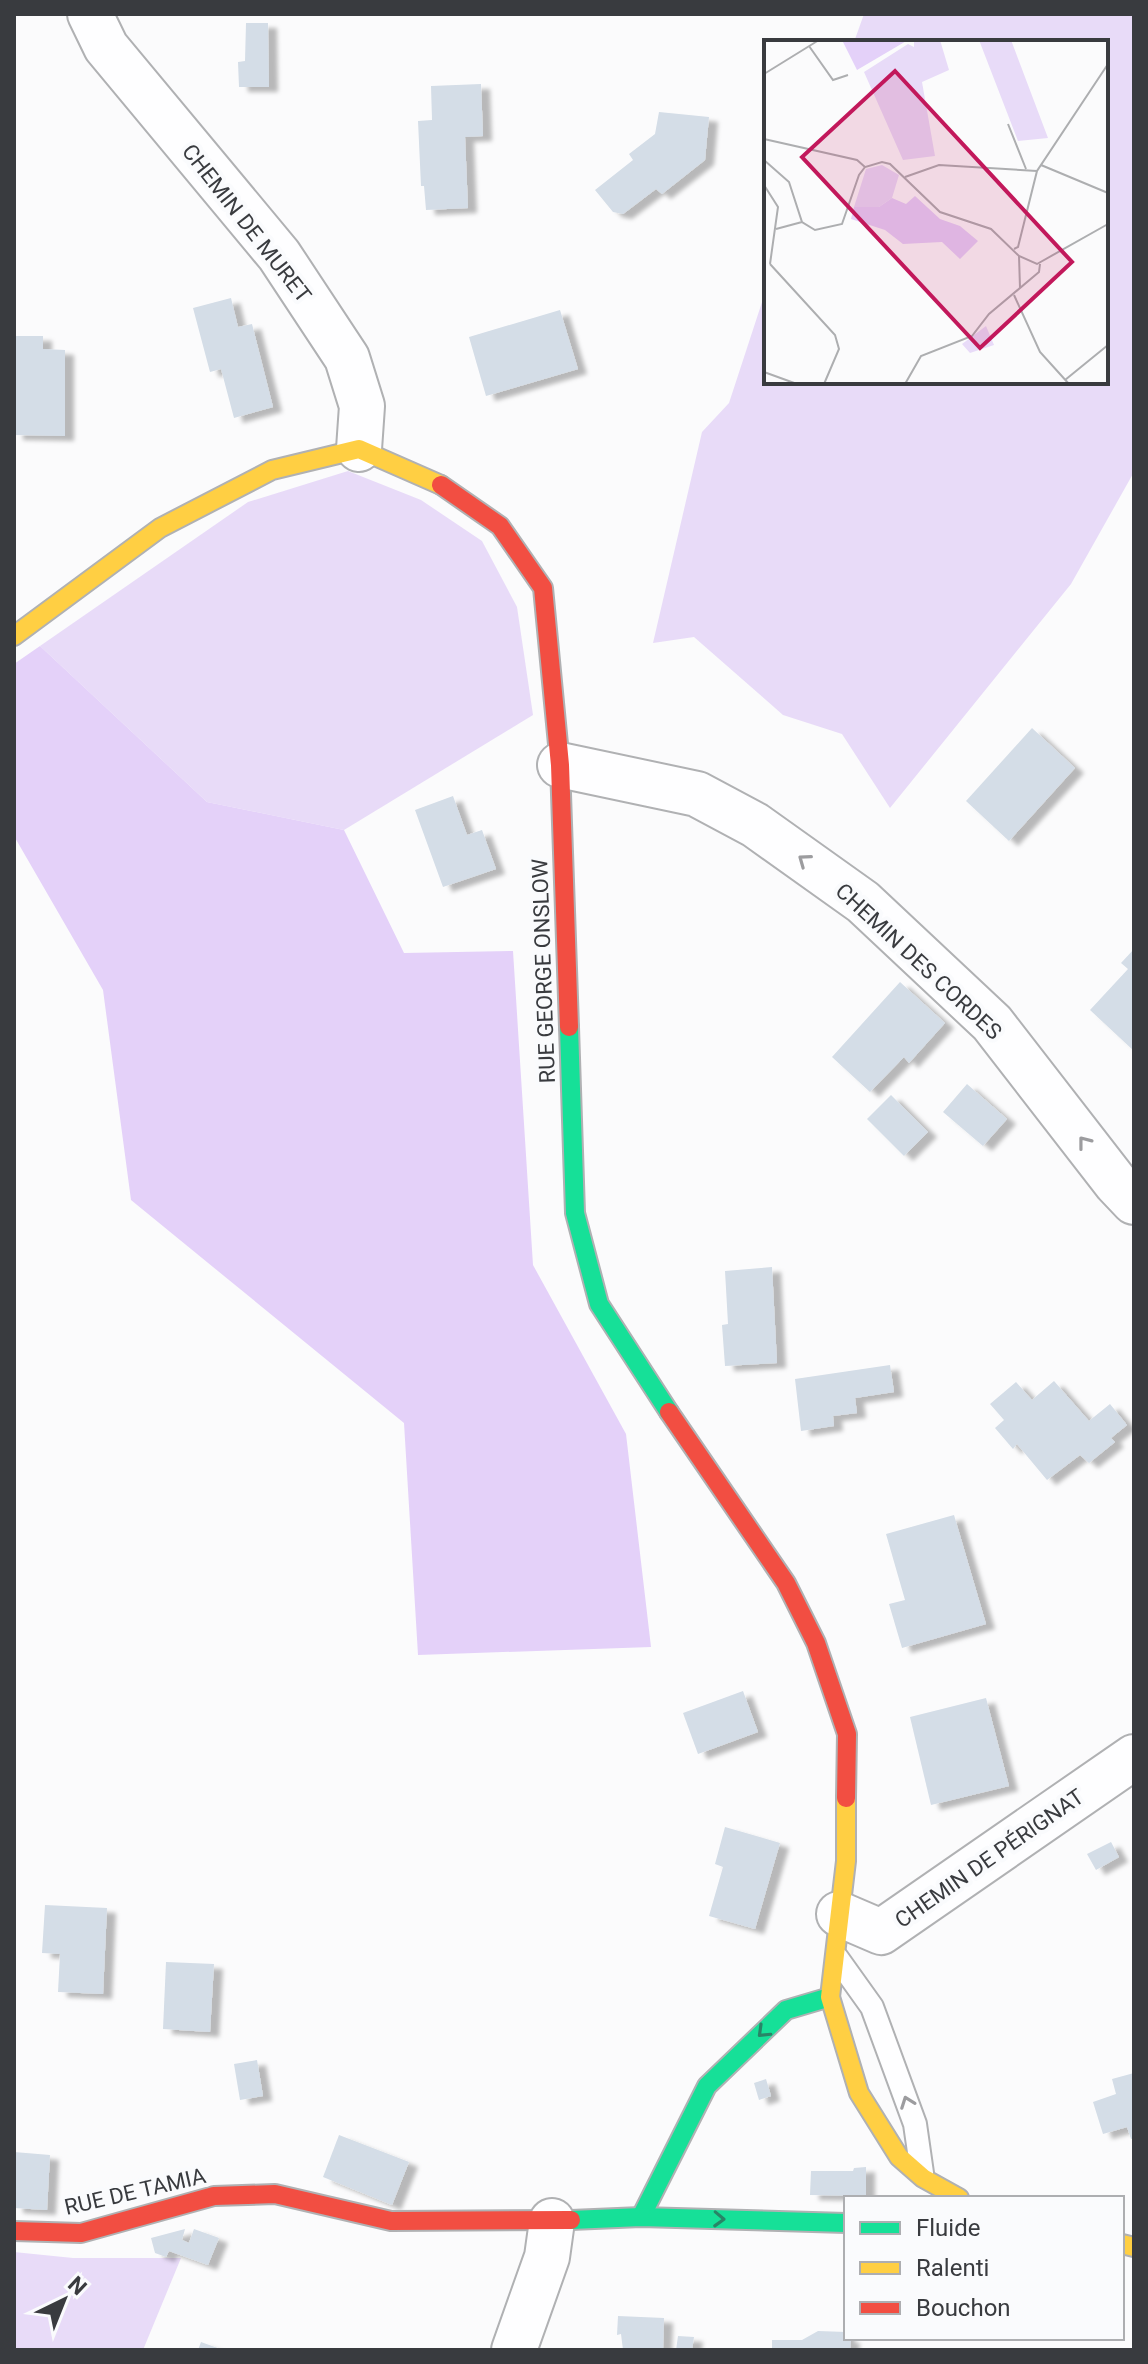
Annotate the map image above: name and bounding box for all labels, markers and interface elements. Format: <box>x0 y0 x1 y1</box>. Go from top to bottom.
inset map <box>764 40 1108 384</box>
street label: CHEMIN DE MURET <box>177 139 316 307</box>
one-way arrow <box>798 855 813 870</box>
street label: RUE GEORGE ONSLOW <box>527 858 560 1084</box>
street label: CHEMIN DES CORDES <box>831 878 1007 1045</box>
one-way arrow <box>1080 1136 1094 1151</box>
street label: CHEMIN DE PÉRIGNAT <box>890 1784 1088 1933</box>
one-way arrow <box>758 2023 772 2038</box>
one-way arrow <box>900 2096 917 2110</box>
street label: RUE DE TAMIA <box>62 2163 209 2220</box>
legend <box>844 2196 1124 2340</box>
one-way arrow <box>713 2211 726 2228</box>
text: Fluide <box>916 2214 980 2242</box>
text: Ralenti <box>916 2254 989 2282</box>
north arrow <box>24 2260 104 2340</box>
text: N <box>63 2271 92 2300</box>
text: Bouchon <box>916 2294 1011 2322</box>

